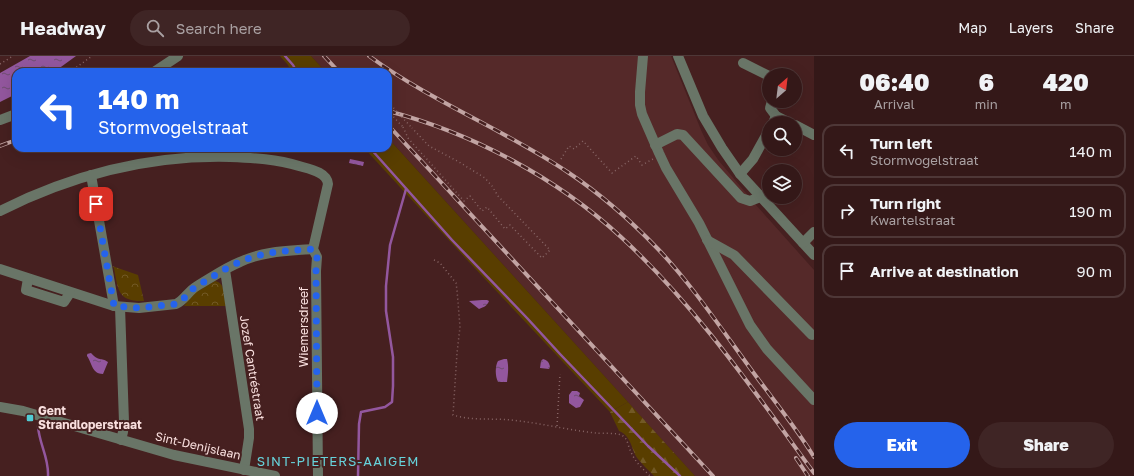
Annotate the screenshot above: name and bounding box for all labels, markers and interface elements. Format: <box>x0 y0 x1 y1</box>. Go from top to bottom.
search box <box>130 10 410 46</box>
text: Headway <box>20 16 106 39</box>
icon: search <box>144 17 166 39</box>
text: Search here <box>176 19 262 37</box>
text: Map <box>958 19 987 36</box>
text: Layers <box>1009 19 1053 36</box>
text: Share <box>1075 19 1114 36</box>
text: 06:40 <box>859 67 930 96</box>
text: 6 <box>978 67 994 96</box>
text: 420 <box>1043 67 1089 96</box>
north arrow <box>762 68 802 108</box>
map controls <box>762 68 802 204</box>
text: 140 m <box>98 82 180 115</box>
icon: left <box>32 84 84 136</box>
text: Arrival <box>874 96 915 112</box>
text: min <box>975 96 998 112</box>
text: m <box>1060 96 1072 112</box>
text: Stormvogelstraat <box>98 116 248 138</box>
button: search <box>762 116 802 156</box>
text: Turn left <box>870 134 932 152</box>
icon: left <box>836 140 858 162</box>
text: 140 m <box>1069 142 1112 160</box>
text: Stormvogelstraat <box>870 152 979 168</box>
button: layers <box>762 164 802 204</box>
pin <box>79 187 113 221</box>
icon: arrive <box>85 193 107 215</box>
text: Turn right <box>870 194 941 212</box>
icon: right <box>836 200 858 222</box>
text: 190 m <box>1069 202 1112 220</box>
text: Kwartelstraat <box>870 212 955 228</box>
icon: arrive <box>836 260 858 282</box>
text: Arrive at destination <box>870 262 1019 280</box>
text: 90 m <box>1077 262 1112 280</box>
street label: Wiemersdreef <box>296 286 311 367</box>
street label: Jozef Cantréstraat <box>237 314 268 422</box>
position arrow <box>296 392 338 434</box>
place label: Gent Strandloperstraat <box>38 403 142 432</box>
marker: Gent Strandloperstraat <box>25 413 35 423</box>
button: Exit <box>834 422 970 468</box>
button: Share <box>978 422 1114 468</box>
street label: Sint-Denijslaan <box>154 428 242 463</box>
district label: SINT-PIETERS-AAIGEM <box>257 453 419 469</box>

